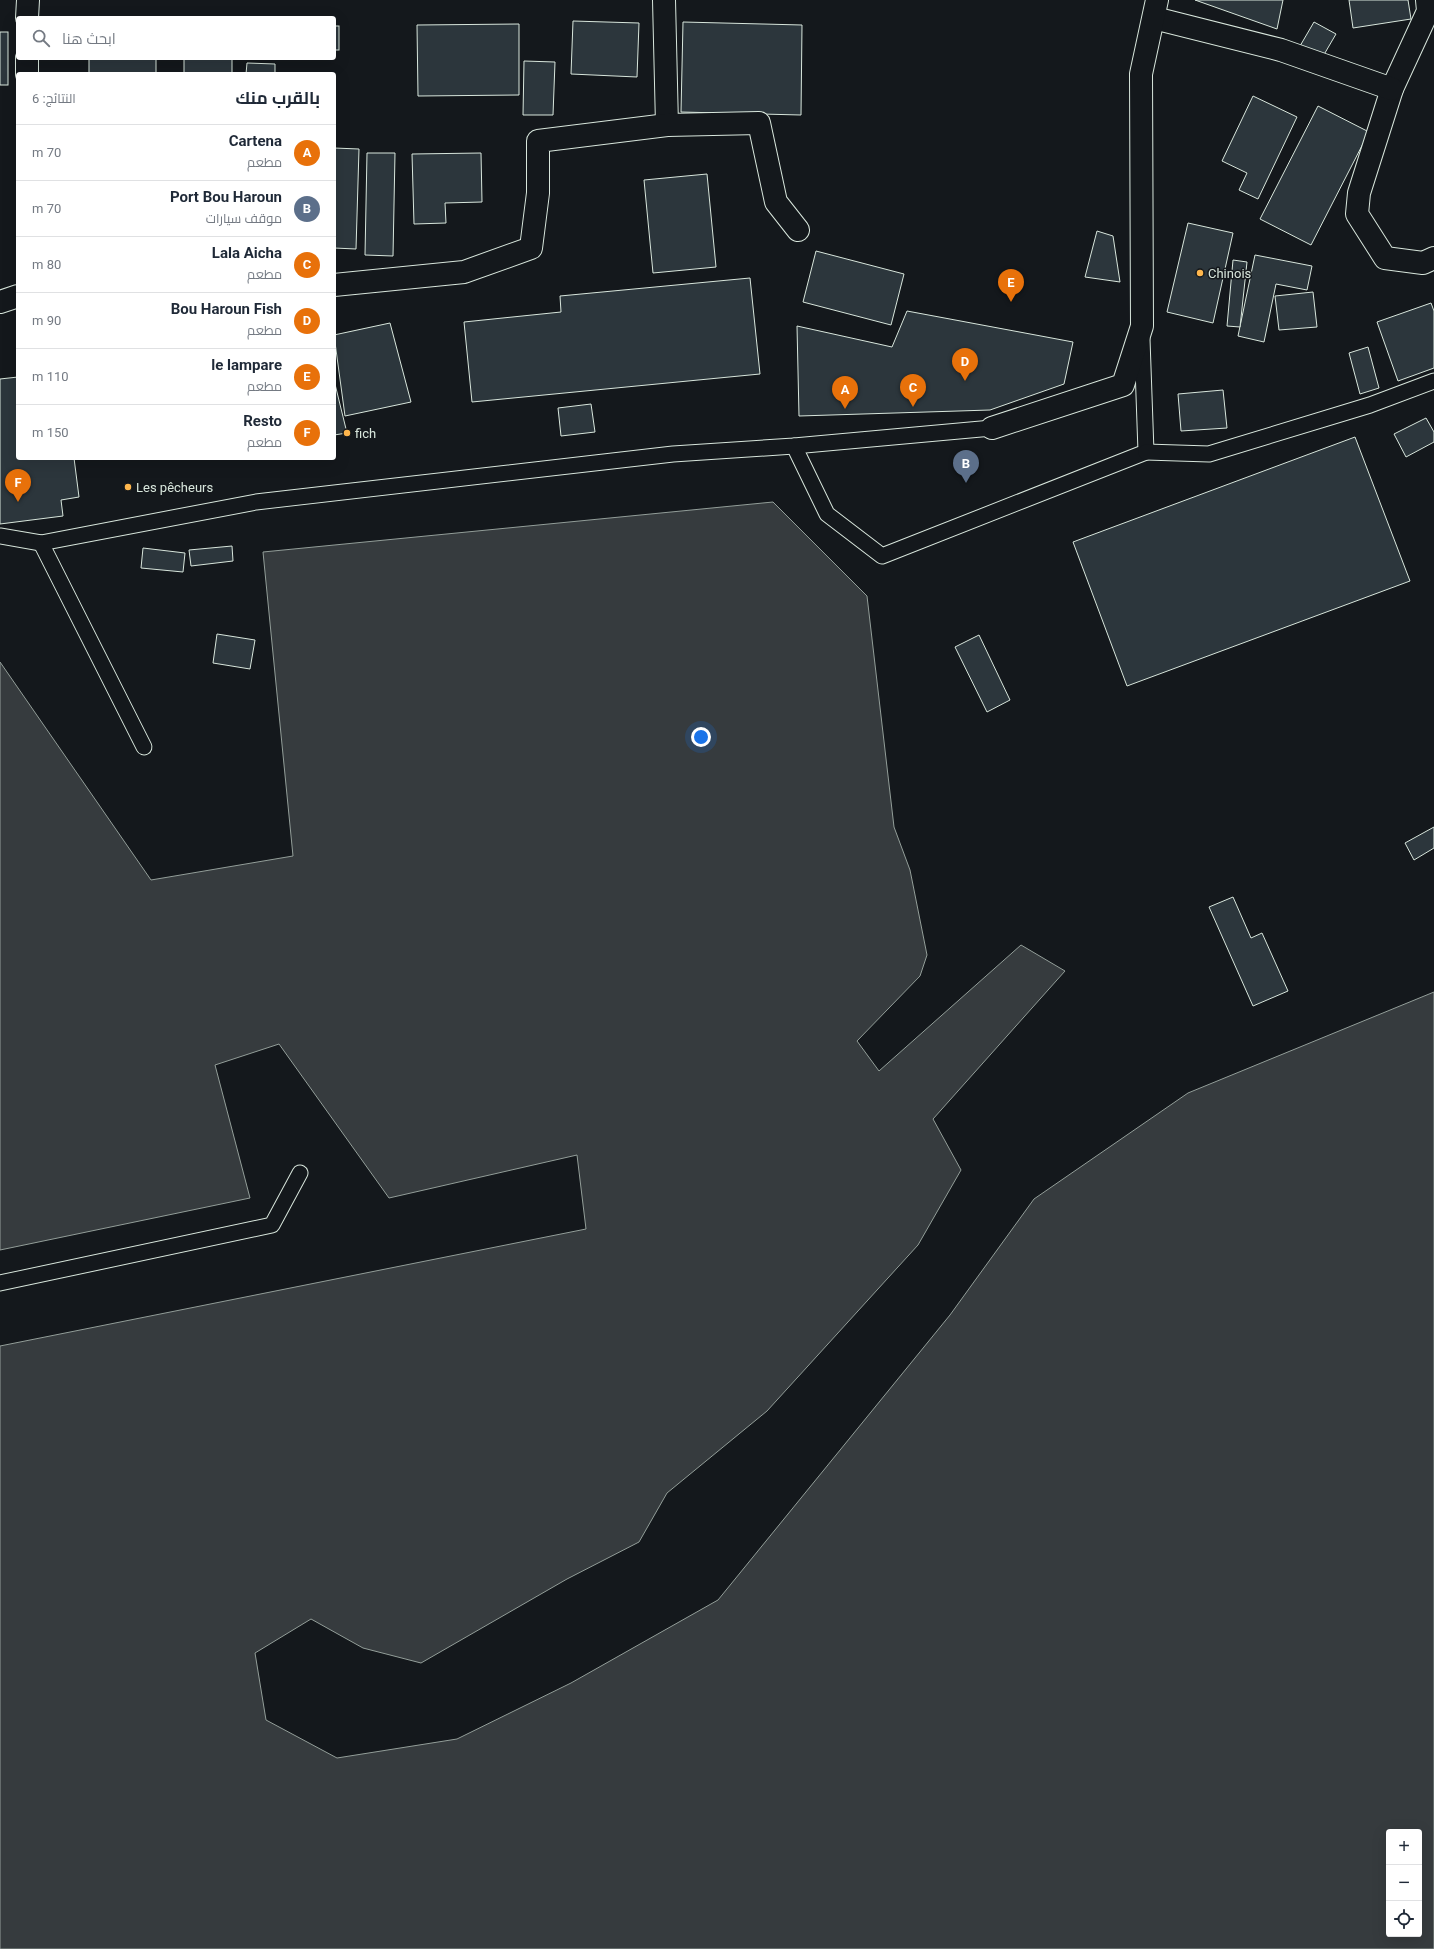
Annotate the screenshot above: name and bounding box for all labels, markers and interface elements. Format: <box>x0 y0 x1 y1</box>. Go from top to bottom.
search box <box>16 16 336 60</box>
icon: search <box>30 27 52 49</box>
text: ابحث هنا <box>62 30 116 48</box>
text: بالقرب منك <box>236 88 320 108</box>
text: النتائج: 6 <box>32 91 76 106</box>
text: Cartena <box>229 132 282 150</box>
text: 70 m <box>32 145 61 160</box>
text: A <box>303 145 311 160</box>
text: مطعم <box>247 155 282 170</box>
text: Port Bou Haroun <box>170 188 282 206</box>
text: 70 m <box>32 201 61 216</box>
text: B <box>303 201 311 216</box>
text: موقف سيارات <box>206 211 282 226</box>
text: Lala Aicha <box>212 244 282 262</box>
text: 80 m <box>32 257 61 272</box>
text: C <box>303 257 311 272</box>
place label: Chinois <box>1208 266 1252 281</box>
text: مطعم <box>247 267 282 282</box>
marker: Chinois <box>1195 268 1205 278</box>
pin: E <box>998 269 1024 302</box>
text: Bou Haroun Fish <box>171 300 282 318</box>
text: 90 m <box>32 313 61 328</box>
text: D <box>303 313 311 328</box>
text: مطعم <box>247 323 282 338</box>
pin: D <box>952 348 978 381</box>
text: le lampare <box>211 356 282 374</box>
text: 110 m <box>32 369 69 384</box>
text: E <box>303 369 311 384</box>
pin: C <box>900 374 926 407</box>
pin: A <box>832 376 858 409</box>
text: مطعم <box>247 379 282 394</box>
text: Resto <box>243 412 282 430</box>
text: 150 m <box>32 425 69 440</box>
text: F <box>303 425 311 440</box>
place label: fich <box>355 426 376 441</box>
marker: fich <box>342 428 352 438</box>
text: مطعم <box>247 435 282 450</box>
pin: B <box>953 450 979 483</box>
pin: F <box>5 469 31 502</box>
place label: Les pêcheurs <box>136 480 213 495</box>
marker: Les pêcheurs <box>123 482 133 492</box>
your location <box>691 727 711 747</box>
map controls <box>1386 1829 1422 1937</box>
button: + <box>1386 1829 1422 1865</box>
button: − <box>1386 1865 1422 1901</box>
button: locate <box>1386 1901 1422 1937</box>

